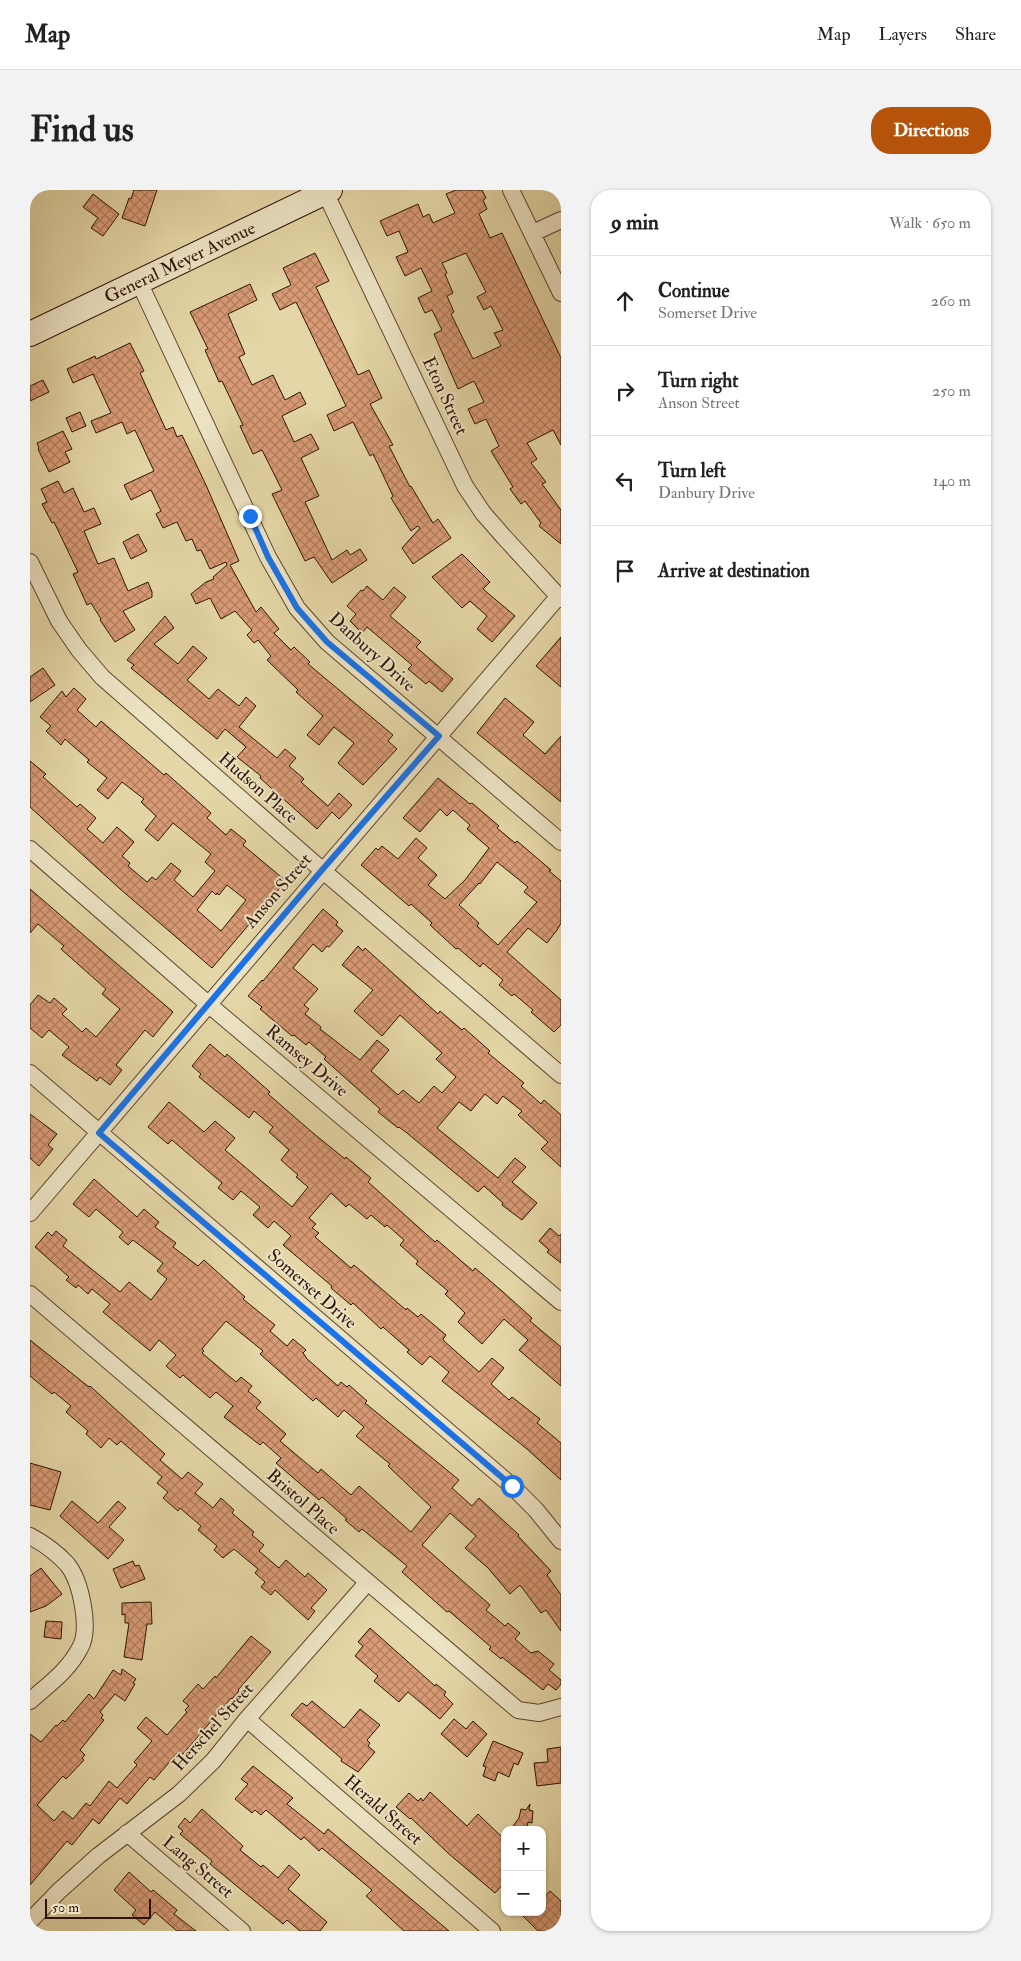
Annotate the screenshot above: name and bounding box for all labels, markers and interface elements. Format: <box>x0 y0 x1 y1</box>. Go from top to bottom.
text: Map <box>25 19 70 50</box>
text: Map <box>817 23 851 46</box>
text: Layers <box>879 23 927 46</box>
text: Share <box>955 23 996 46</box>
button: Directions <box>871 107 991 154</box>
text: Find us <box>30 108 134 152</box>
text: 9 min <box>611 209 659 236</box>
text: Walk · 650 m <box>889 213 971 233</box>
street label: General Meyer Avenue <box>100 216 259 308</box>
text: Continue <box>658 279 729 303</box>
icon: ahead <box>611 287 639 315</box>
text: 260 m <box>931 291 971 311</box>
text: Somerset Drive <box>658 303 757 323</box>
street label: Eton Street <box>417 353 473 439</box>
text: Turn right <box>658 369 738 393</box>
icon: right <box>611 377 639 405</box>
text: 250 m <box>932 381 971 401</box>
text: Anson Street <box>658 393 740 413</box>
text: Turn left <box>658 459 726 483</box>
icon: left <box>611 467 639 495</box>
text: 140 m <box>933 471 971 491</box>
text: Danbury Drive <box>658 483 755 503</box>
route end <box>239 505 262 528</box>
icon: arrive <box>611 557 639 585</box>
text: Arrive at destination <box>658 559 810 583</box>
street label: Danbury Drive <box>324 607 421 697</box>
street label: Hudson Place <box>213 747 303 829</box>
street label: Anson Street <box>238 849 317 934</box>
street label: Ramsey Drive <box>261 1020 353 1103</box>
street label: Somerset Drive <box>262 1244 362 1335</box>
street label: Bristol Place <box>262 1464 345 1540</box>
route start <box>501 1475 524 1498</box>
street label: Herschel Street <box>167 1678 259 1776</box>
street label: Herald Street <box>339 1770 427 1851</box>
map controls <box>501 1826 546 1916</box>
button: + <box>501 1826 546 1871</box>
street label: Lang Street <box>158 1831 238 1903</box>
button: − <box>501 1871 546 1916</box>
scale bar <box>45 1896 151 1919</box>
text: 50 m <box>52 1899 79 1916</box>

